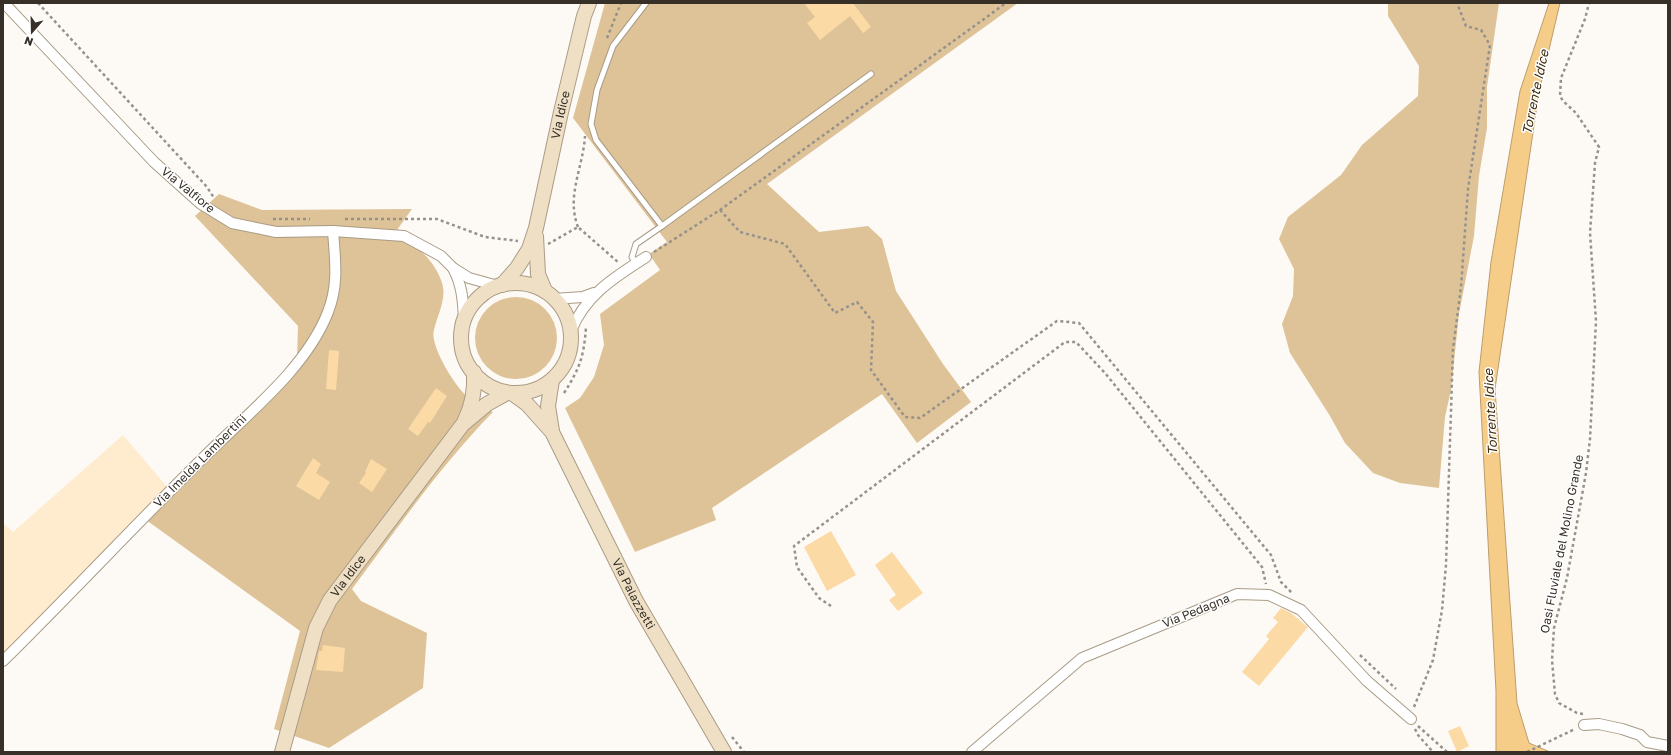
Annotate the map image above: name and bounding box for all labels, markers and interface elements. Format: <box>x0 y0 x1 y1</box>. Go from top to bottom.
north arrow <box>12 12 52 52</box>
text: N <box>22 34 35 49</box>
water label: Torrente Idice <box>1518 47 1552 136</box>
street label: Via Idice <box>547 89 573 140</box>
street label: Via Valfiore <box>158 163 218 216</box>
water label: Torrente Idice <box>1480 367 1500 456</box>
street label: Via Imelda Lambertini <box>150 411 249 510</box>
street label: Oasi Fluviale del Molino Grande <box>1537 453 1586 635</box>
street label: Via Idice <box>327 552 369 600</box>
street label: Via Palazzetti <box>609 556 659 632</box>
street label: Via Pedagna <box>1160 590 1232 631</box>

